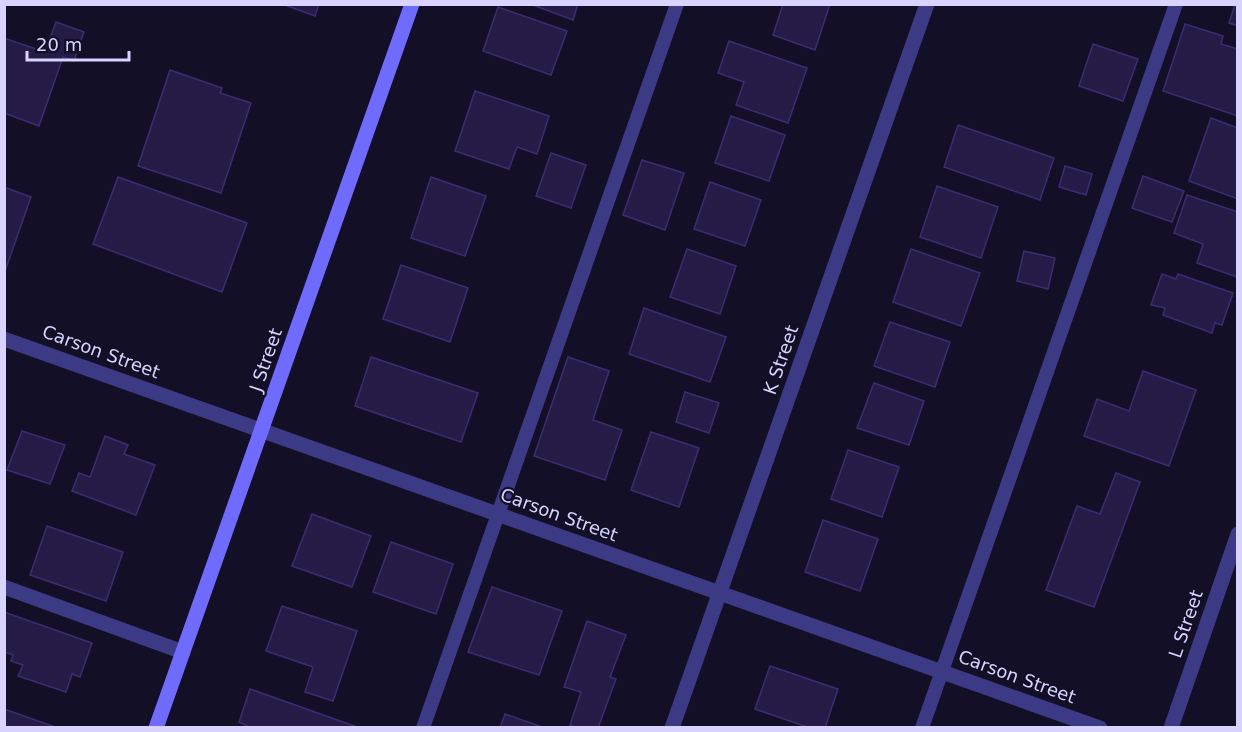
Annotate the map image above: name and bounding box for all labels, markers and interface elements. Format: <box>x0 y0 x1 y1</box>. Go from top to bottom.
scale bar <box>27 24 129 62</box>
text: 20 m <box>36 34 82 55</box>
street label: Carson Street <box>40 321 163 382</box>
street label: K Street <box>759 322 802 397</box>
street label: J Street <box>245 325 286 395</box>
street label: Carson Street <box>498 484 621 545</box>
street label: L Street <box>1164 587 1207 661</box>
street label: Carson Street <box>956 646 1079 707</box>

